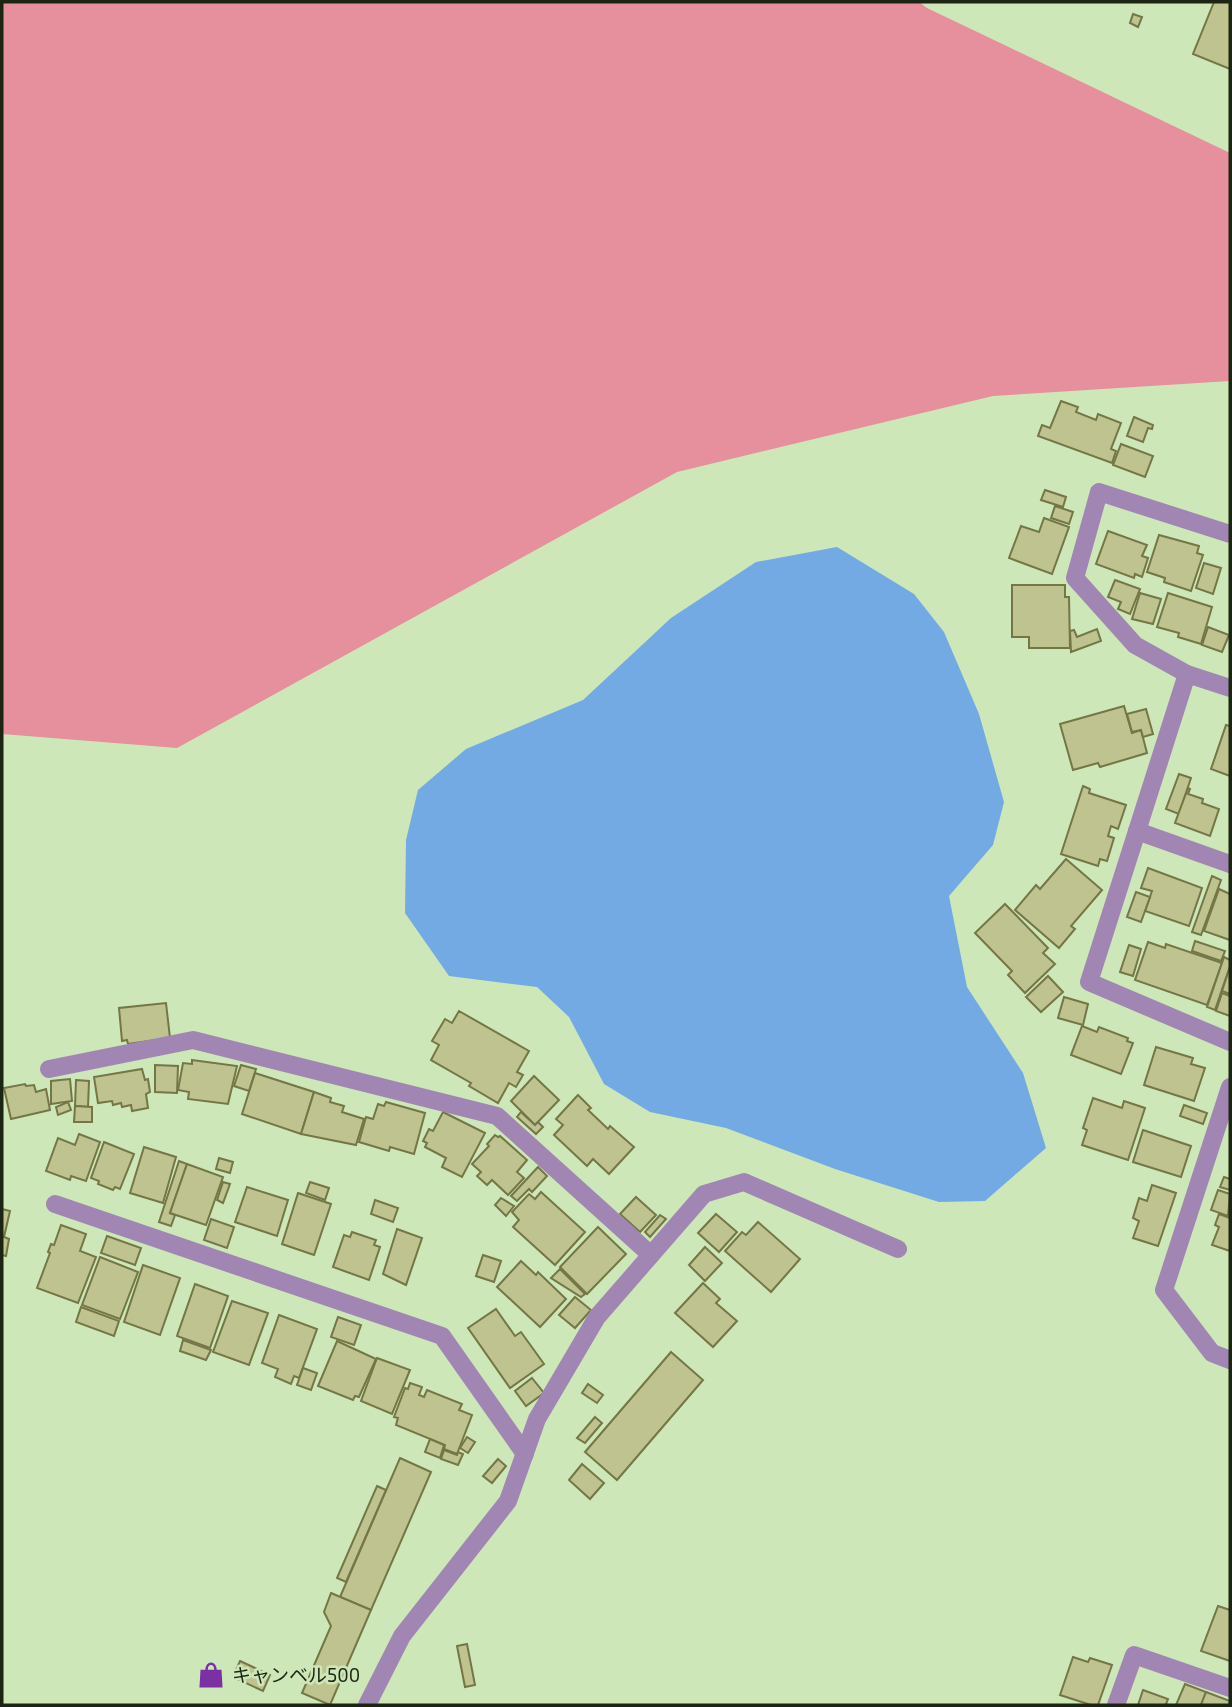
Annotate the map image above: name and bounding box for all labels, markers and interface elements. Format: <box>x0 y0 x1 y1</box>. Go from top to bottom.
shop icon: キャンベル500 <box>196 1660 226 1690</box>
place label: キャンベル500 <box>232 1663 360 1686</box>

